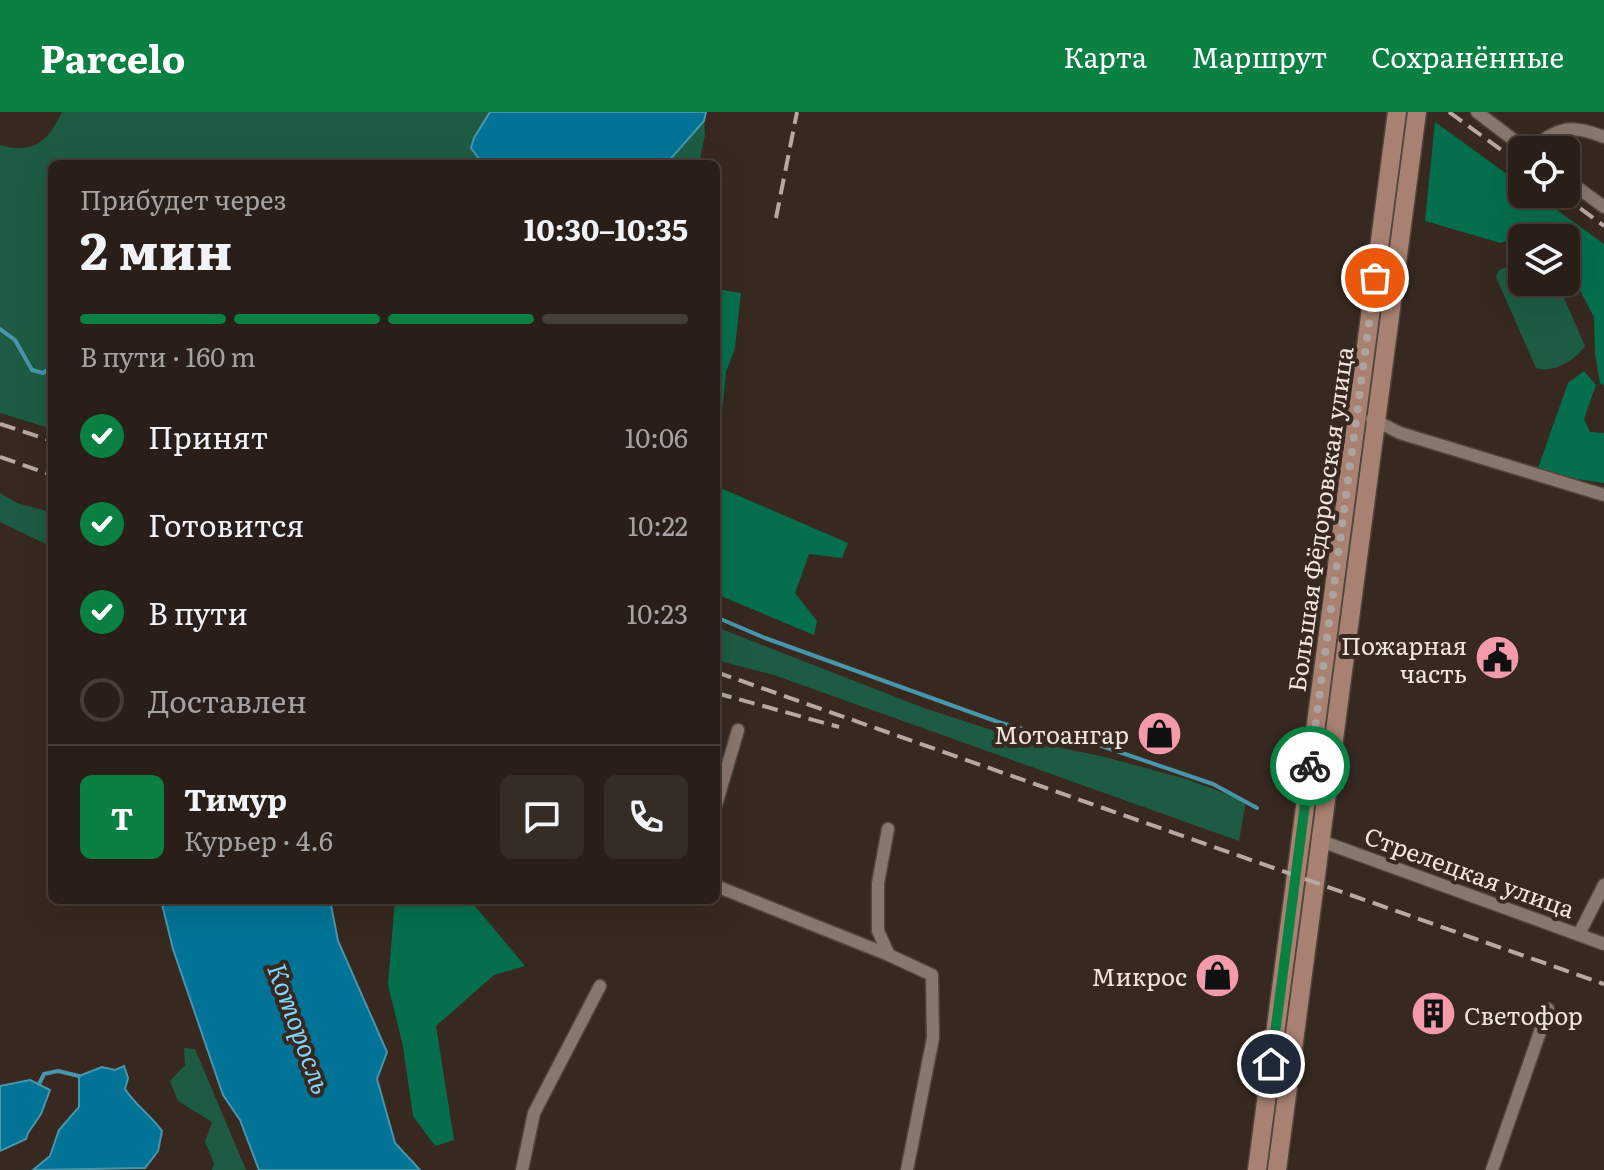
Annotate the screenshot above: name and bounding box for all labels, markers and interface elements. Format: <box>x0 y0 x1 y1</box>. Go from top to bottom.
text: Parcelo <box>40 28 185 85</box>
text: Карта <box>1063 35 1147 77</box>
text: Маршрут <box>1191 35 1327 77</box>
text: Сохранённые <box>1371 35 1564 77</box>
map controls <box>1508 136 1580 296</box>
button: locate <box>1508 136 1580 208</box>
text: Прибудет через <box>80 179 286 218</box>
text: 10:30–10:35 <box>524 206 688 250</box>
text: 2 мин <box>80 209 232 286</box>
button: layers <box>1508 224 1580 296</box>
pin <box>1341 244 1409 312</box>
icon: bag <box>1353 256 1397 300</box>
text: В пути · 160 m <box>80 336 256 375</box>
street label: Большая Фёдоровская улица <box>1277 344 1361 694</box>
icon: check <box>80 414 124 458</box>
text: Принят <box>148 414 268 458</box>
text: 10:06 <box>625 417 688 456</box>
icon: check <box>80 502 124 546</box>
text: Готовится <box>148 502 304 546</box>
text: 10:22 <box>628 505 688 544</box>
icon: check <box>80 590 124 634</box>
text: В пути <box>148 590 248 634</box>
text: 10:23 <box>627 593 688 632</box>
place label: Пожарная часть <box>1341 627 1467 690</box>
public building icon: Пожарная часть <box>1474 634 1522 682</box>
text: Доставлен <box>148 678 307 722</box>
shop icon: Мотоангар <box>1136 709 1184 757</box>
place label: Мотоангар <box>994 716 1129 751</box>
courier <box>1270 726 1350 806</box>
icon: bike <box>1288 744 1332 788</box>
button: chat <box>500 775 584 859</box>
button: phone <box>604 775 688 859</box>
text: Тимур <box>184 776 287 820</box>
text: Т <box>111 795 133 839</box>
street label: Стрелецкая улица <box>1360 817 1580 925</box>
text: Курьер · 4.6 <box>184 820 333 859</box>
shop icon: Микрос <box>1194 951 1242 999</box>
water label: Которосль <box>259 957 343 1099</box>
place label: Микрос <box>1092 958 1187 993</box>
building icon: Светофор <box>1409 990 1457 1038</box>
place label: Светофор <box>1464 997 1583 1032</box>
pin <box>1237 1030 1305 1098</box>
icon: home <box>1249 1042 1293 1086</box>

